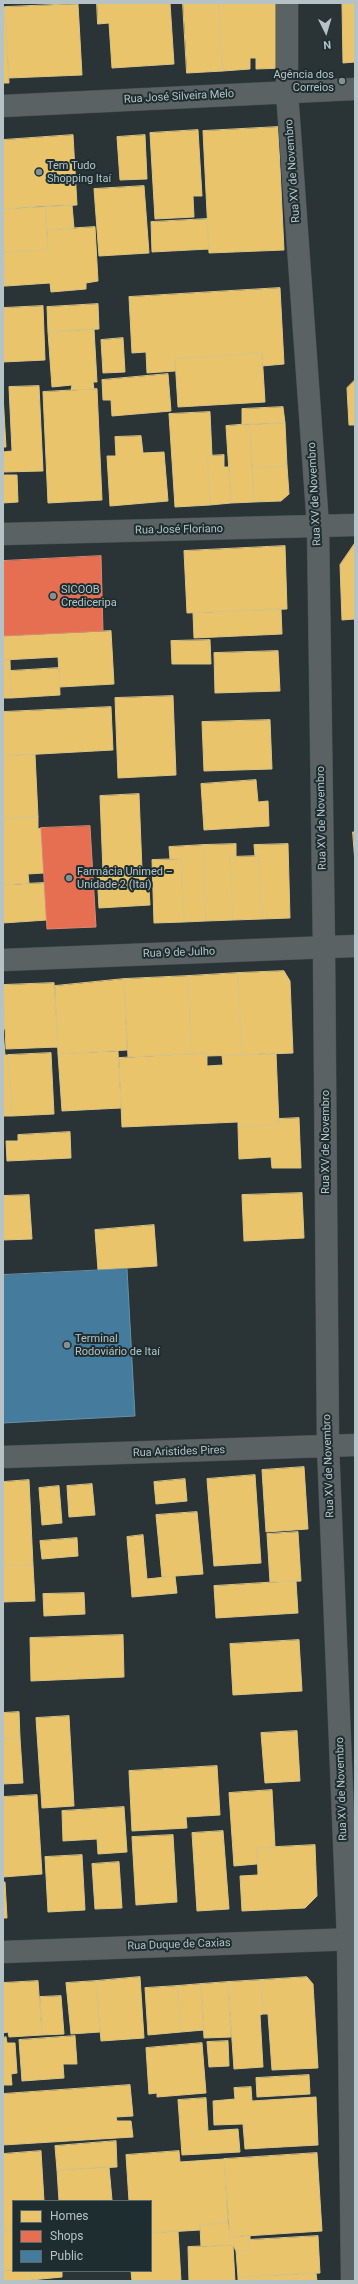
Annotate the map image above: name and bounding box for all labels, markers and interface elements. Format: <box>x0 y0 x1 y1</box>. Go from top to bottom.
north arrow <box>306 12 346 52</box>
text: N <box>323 38 332 51</box>
place label: Agência dos Correios <box>273 68 334 94</box>
marker: Agência dos Correios <box>337 76 347 86</box>
street label: Rua José Silveira Melo <box>124 88 234 106</box>
street label: Rua XV de Novembro <box>283 119 303 223</box>
place label: Tem Tudo Shopping Itaí <box>47 159 111 185</box>
marker: Tem Tudo Shopping Itaí <box>34 167 44 177</box>
street label: Rua XV de Novembro <box>306 442 324 546</box>
street label: Rua José Floriano <box>135 523 223 537</box>
place label: SICOOB Crediceripa <box>61 583 117 609</box>
marker: SICOOB Crediceripa <box>48 591 58 601</box>
street label: Rua XV de Novembro <box>314 766 330 870</box>
place label: Farmácia Unimed – Unidade 2 (Itaí) <box>77 865 173 891</box>
marker: Farmácia Unimed – Unidade 2 (Itaí) <box>64 873 74 883</box>
street label: Rua 9 de Julho <box>143 945 215 961</box>
street label: Rua XV de Novembro <box>319 1090 333 1194</box>
place label: Terminal Rodoviário de Itaí <box>75 1332 160 1358</box>
marker: Terminal Rodoviário de Itaí <box>62 1340 72 1350</box>
street label: Rua XV de Novembro <box>321 1414 337 1518</box>
street label: Rua Aristides Pires <box>133 1444 225 1460</box>
street label: Rua XV de Novembro <box>334 1737 350 1841</box>
street label: Rua Duque de Caxias <box>127 1937 231 1953</box>
legend <box>12 2200 152 2272</box>
text: Homes <box>50 2209 88 2223</box>
text: Shops <box>50 2229 84 2243</box>
text: Public <box>50 2249 83 2263</box>

